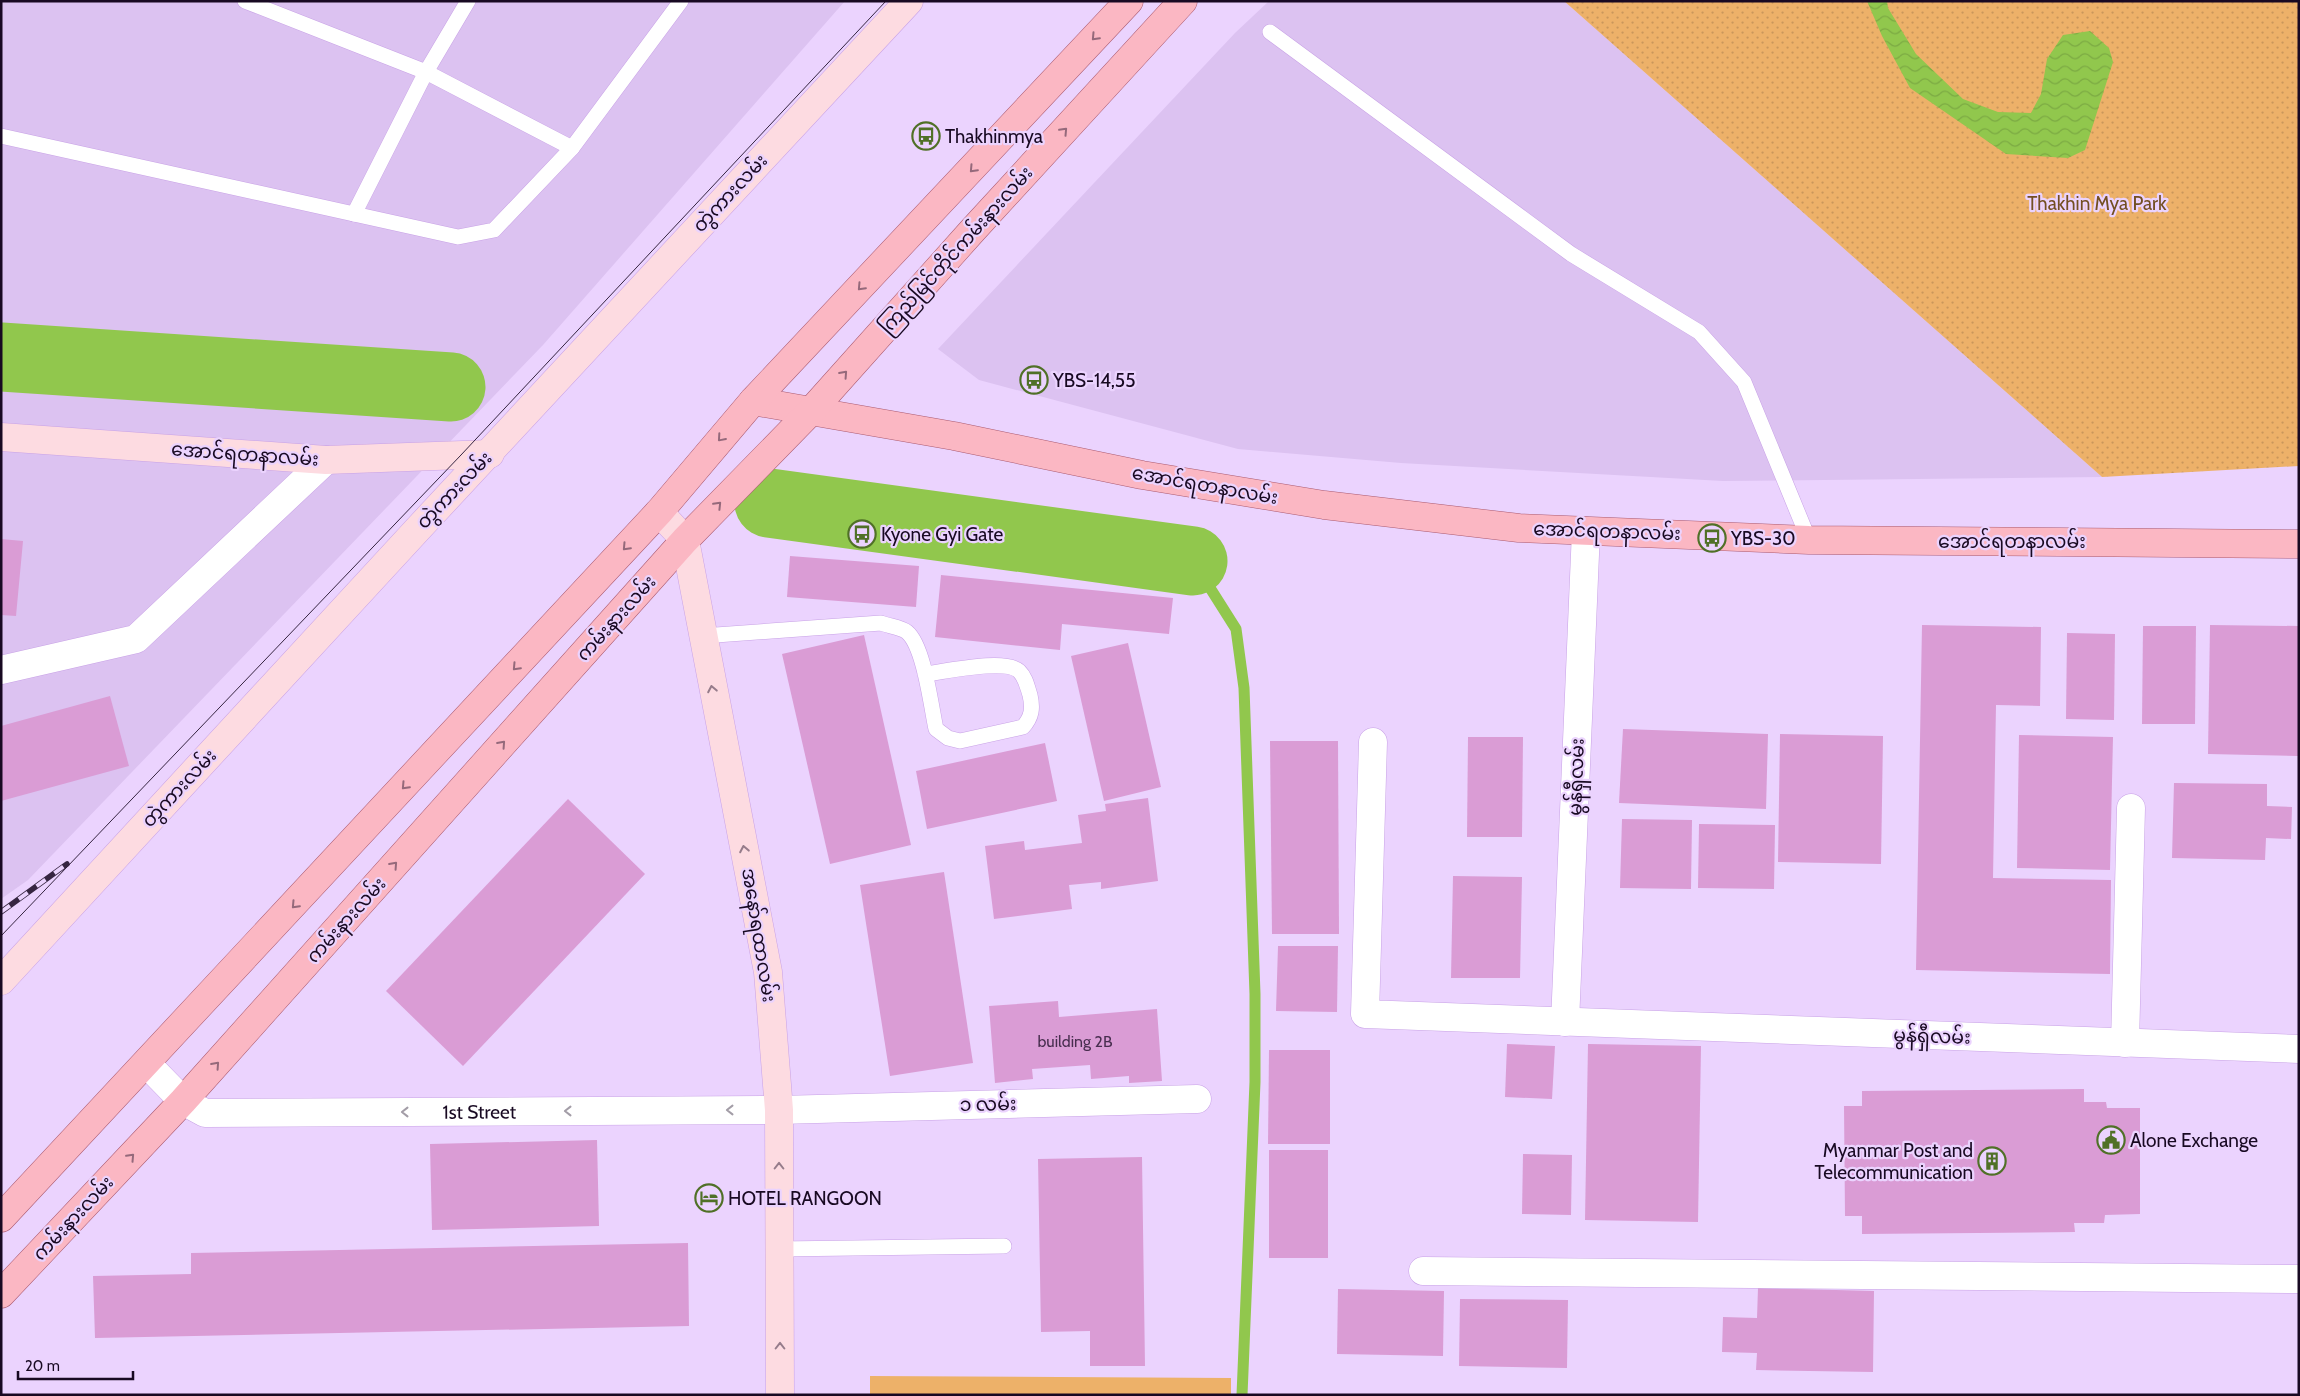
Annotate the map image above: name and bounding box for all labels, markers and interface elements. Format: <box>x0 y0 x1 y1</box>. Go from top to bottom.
one-way arrow <box>1092 31 1101 40</box>
bus stop icon: Thakhinmya <box>911 121 941 151</box>
place label: Thakhinmya <box>945 125 1043 148</box>
one-way arrow <box>1058 128 1067 137</box>
street label: တွဲကားလမ်း <box>686 147 775 240</box>
street label: ကြည်မြင်တိုင်ကမ်းနားလမ်း <box>872 159 1041 342</box>
one-way arrow <box>970 163 979 172</box>
park label: Thakhin Mya Park <box>2027 192 2167 215</box>
one-way arrow <box>858 281 867 290</box>
bus stop icon: YBS-14,55 <box>1019 365 1049 395</box>
place label: YBS-14,55 <box>1052 369 1135 392</box>
one-way arrow <box>839 371 847 380</box>
one-way arrow <box>718 433 727 442</box>
street label: အောင်ရတနာလမ်း <box>170 434 320 475</box>
street label: တွဲကားလမ်း <box>409 444 499 536</box>
street label: အောင်ရတနာလမ်း <box>1130 458 1280 513</box>
one-way arrow <box>712 501 721 510</box>
street label: အောင်ရတနာလမ်း <box>1533 514 1681 549</box>
bus stop icon: Kyone Gyi Gate <box>847 519 877 549</box>
place label: Kyone Gyi Gate <box>881 523 1004 546</box>
bus stop icon: YBS-30 <box>1697 523 1727 553</box>
place label: YBS-30 <box>1730 527 1795 550</box>
street label: အောင်ရတနာလမ်း <box>1938 527 2086 557</box>
one-way arrow <box>623 542 632 551</box>
street label: ကမ်းနားလမ်း <box>569 568 664 668</box>
one-way arrow <box>512 661 521 670</box>
one-way arrow <box>708 685 718 694</box>
street label: မွန်ရှီလမ်း <box>1560 738 1594 816</box>
one-way arrow <box>497 741 506 750</box>
street label: တွဲကားလမ်း <box>135 742 224 835</box>
one-way arrow <box>402 780 411 789</box>
one-way arrow <box>739 844 750 853</box>
one-way arrow <box>388 862 397 871</box>
street label: အနော်ရထာလမ်း <box>733 866 784 1004</box>
street label: ကမ်းနားလမ်း <box>299 870 394 970</box>
one-way arrow <box>292 899 301 908</box>
street label: မွန်ရှီလမ်း <box>1893 1020 1971 1054</box>
house number: building 2B <box>1037 1032 1113 1051</box>
one-way arrow <box>210 1061 219 1070</box>
street label: ၁ လမ်း <box>959 1089 1017 1116</box>
street label: 1st Street <box>442 1100 517 1123</box>
one-way arrow <box>726 1105 734 1115</box>
one-way arrow <box>563 1106 571 1116</box>
one-way arrow <box>401 1107 408 1117</box>
public building icon: Alone Exchange <box>2096 1125 2126 1155</box>
place label: Alone Exchange <box>2130 1129 2258 1152</box>
place label: Myanmar Post and Telecommunication <box>1815 1139 1973 1184</box>
building icon: Myanmar Post and Telecommunication <box>1977 1146 2007 1176</box>
one-way arrow <box>125 1153 134 1162</box>
one-way arrow <box>774 1162 784 1170</box>
street label: ကမ်းနားလမ်း <box>26 1169 121 1268</box>
hotel icon: HOTEL RANGOON <box>694 1183 724 1213</box>
place label: HOTEL RANGOON <box>728 1187 882 1210</box>
one-way arrow <box>775 1342 785 1350</box>
scale bar <box>18 1348 132 1380</box>
text: 20 m <box>25 1357 60 1375</box>

